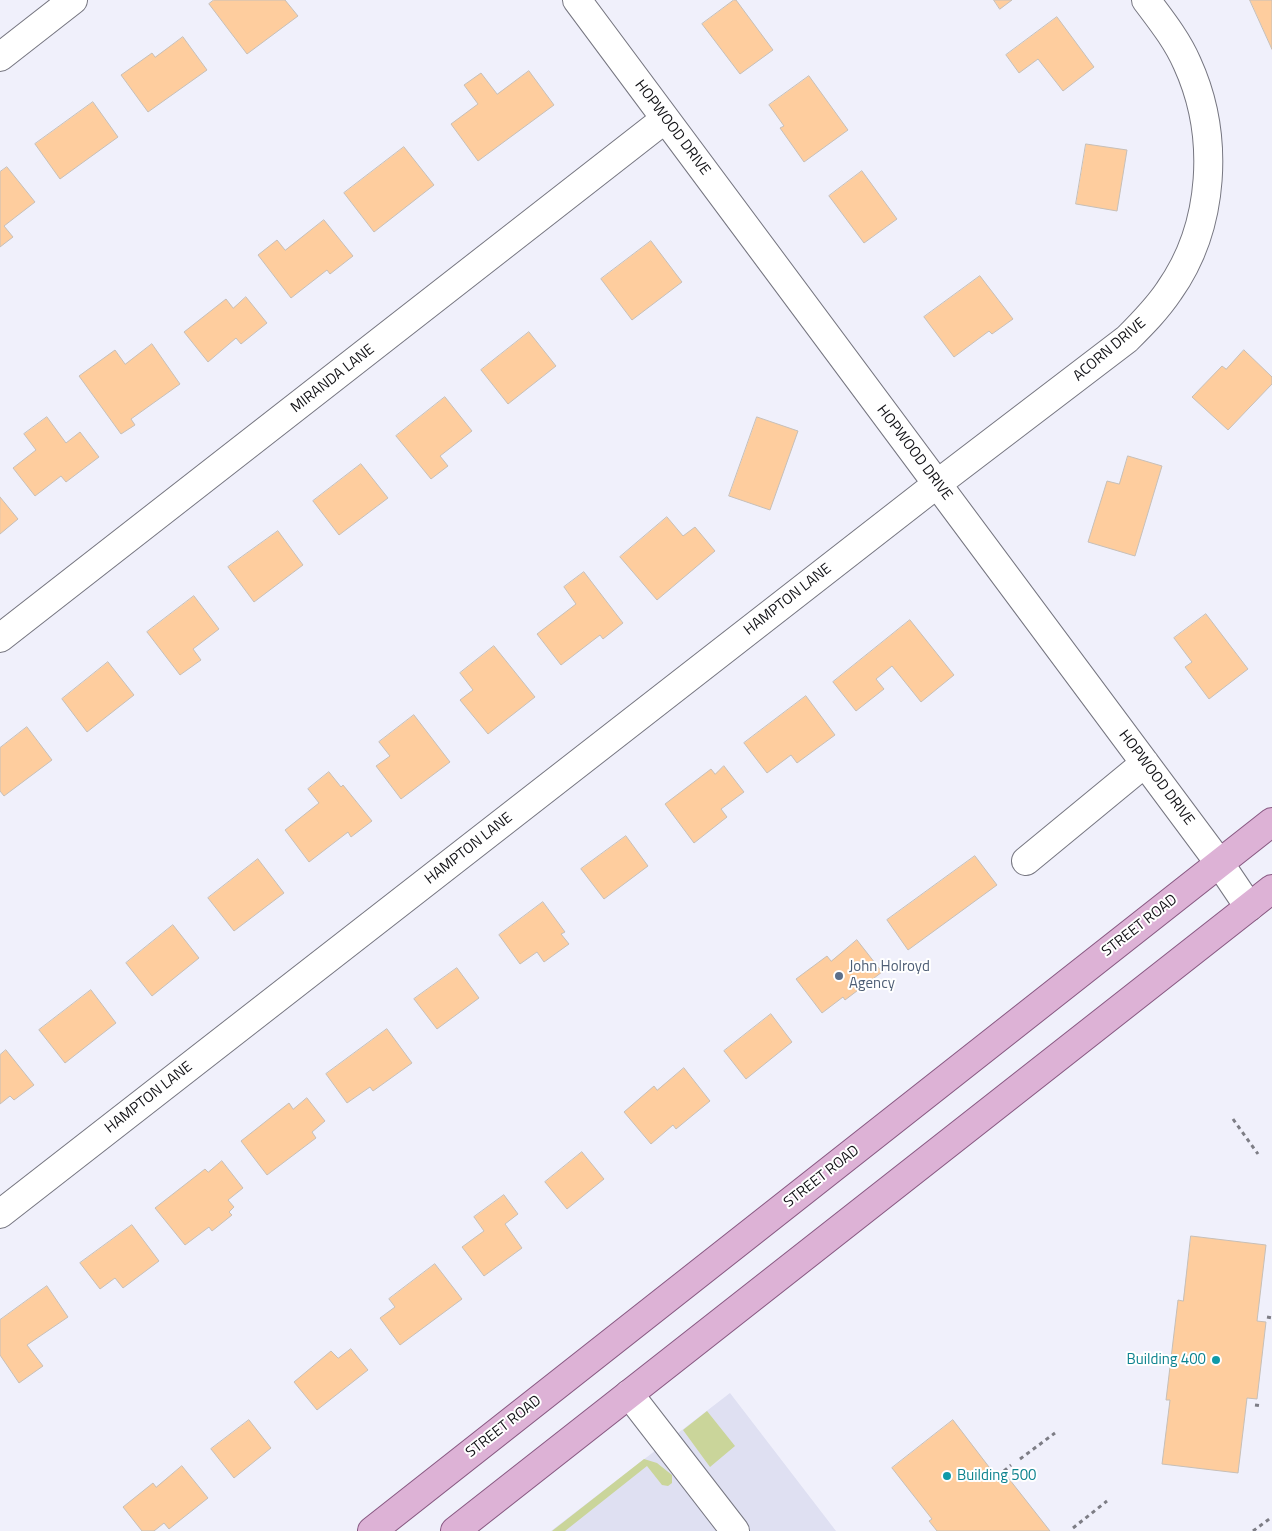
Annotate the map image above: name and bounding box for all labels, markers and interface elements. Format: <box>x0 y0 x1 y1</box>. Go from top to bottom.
street label: HOPWOOD DRIVE <box>630 77 714 179</box>
street label: ACORN DRIVE <box>1070 315 1150 385</box>
street label: MIRANDA LANE <box>288 341 378 417</box>
street label: HOPWOOD DRIVE <box>872 402 956 504</box>
street label: HAMPTON LANE <box>741 560 835 640</box>
street label: HOPWOOD DRIVE <box>1114 727 1198 829</box>
street label: HAMPTON LANE <box>422 809 516 889</box>
street label: STREET ROAD <box>1099 891 1181 961</box>
place label: John Holroyd Agency <box>849 958 930 993</box>
marker: John Holroyd Agency <box>833 970 845 982</box>
street label: HAMPTON LANE <box>102 1058 196 1138</box>
street label: STREET ROAD <box>781 1142 863 1212</box>
place label: Building 400 <box>1127 1351 1206 1369</box>
marker: Building 400 <box>1210 1354 1222 1366</box>
street label: STREET ROAD <box>463 1392 545 1462</box>
place label: Building 500 <box>957 1467 1036 1485</box>
marker: Building 500 <box>941 1470 953 1482</box>

